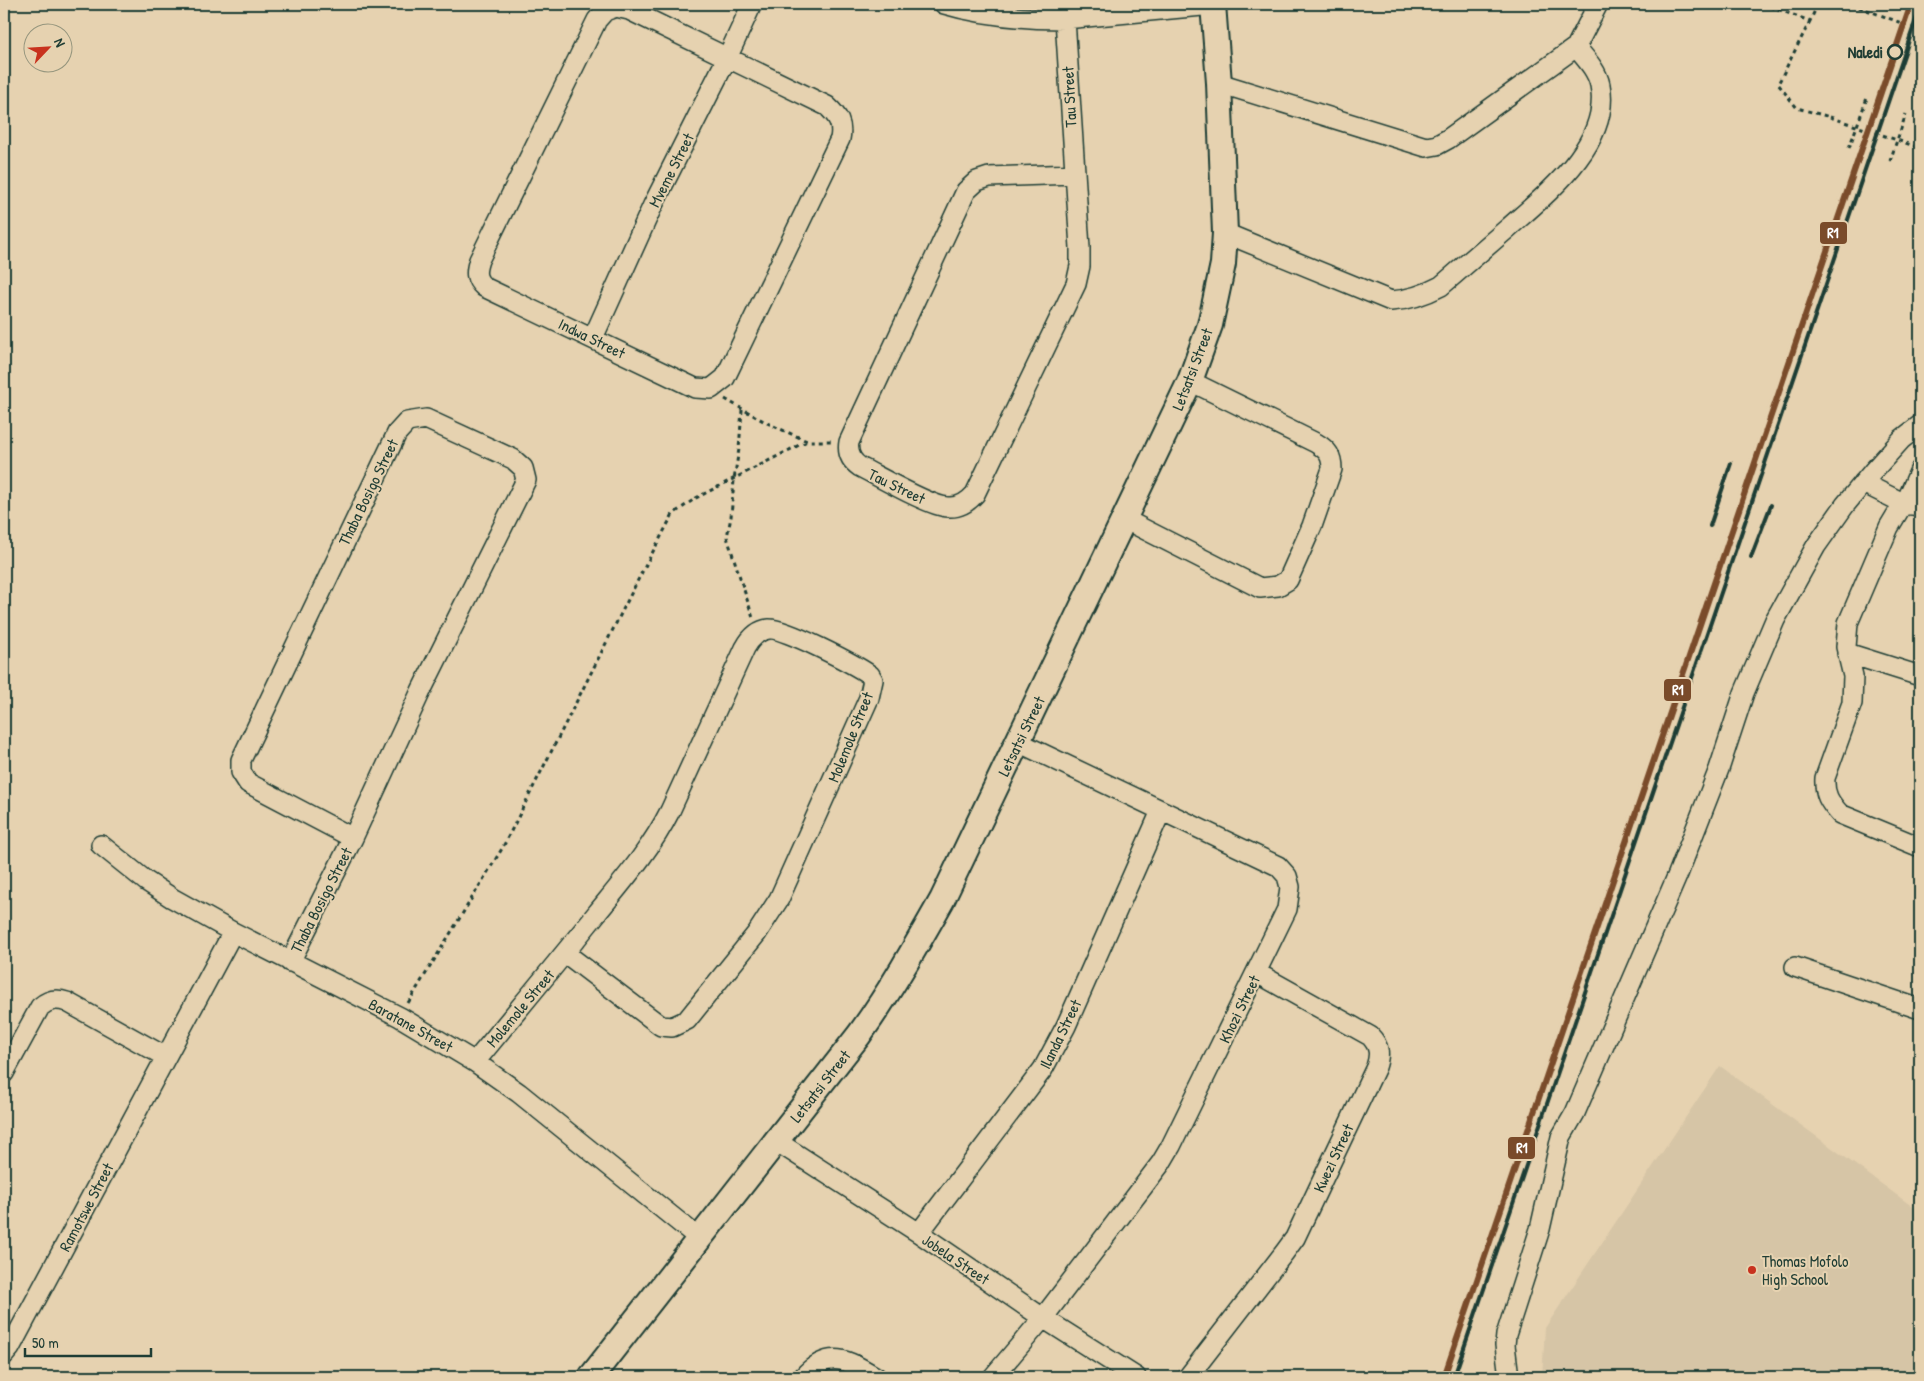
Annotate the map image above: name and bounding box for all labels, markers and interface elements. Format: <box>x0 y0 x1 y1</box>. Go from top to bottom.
north arrow <box>22 22 72 72</box>
text: N <box>50 35 71 50</box>
place label: Naledi <box>1848 41 1883 63</box>
marker: Naledi <box>1887 44 1903 60</box>
street label: Tau Street <box>1056 65 1082 128</box>
street label: Mveme Street <box>643 129 699 211</box>
line badge: R1 <box>1819 221 1848 245</box>
text: R1 <box>1827 223 1839 242</box>
street label: Indwa Street <box>555 312 630 364</box>
street label: Letsatsi Street <box>1166 324 1218 413</box>
street label: Thaba Bosigo Street <box>333 435 403 549</box>
street label: Tau Street <box>865 463 930 509</box>
line badge: R1 <box>1663 678 1692 702</box>
text: R1 <box>1672 680 1684 699</box>
street label: Molemole Street <box>822 688 878 785</box>
street label: Letsatsi Street <box>992 692 1050 780</box>
street label: Thaba Bosigo Street <box>285 843 357 957</box>
street label: Molemole Street <box>481 964 559 1052</box>
street label: Khozi Street <box>1213 971 1265 1047</box>
street label: Baratane Street <box>365 993 457 1057</box>
street label: Ilanda Street <box>1034 995 1087 1073</box>
street label: Letsatsi Street <box>785 1045 856 1127</box>
street label: Kwezi Street <box>1307 1120 1359 1196</box>
line badge: R1 <box>1507 1136 1536 1160</box>
text: R1 <box>1516 1138 1528 1157</box>
street label: Ramotswe Street <box>53 1158 119 1255</box>
street label: Jobela Street <box>918 1228 994 1290</box>
place label: Thomas Mofolo High School <box>1762 1250 1849 1290</box>
marker: Thomas Mofolo High School <box>1746 1264 1758 1276</box>
scale bar <box>25 1326 151 1358</box>
text: 50 m <box>32 1332 59 1353</box>

